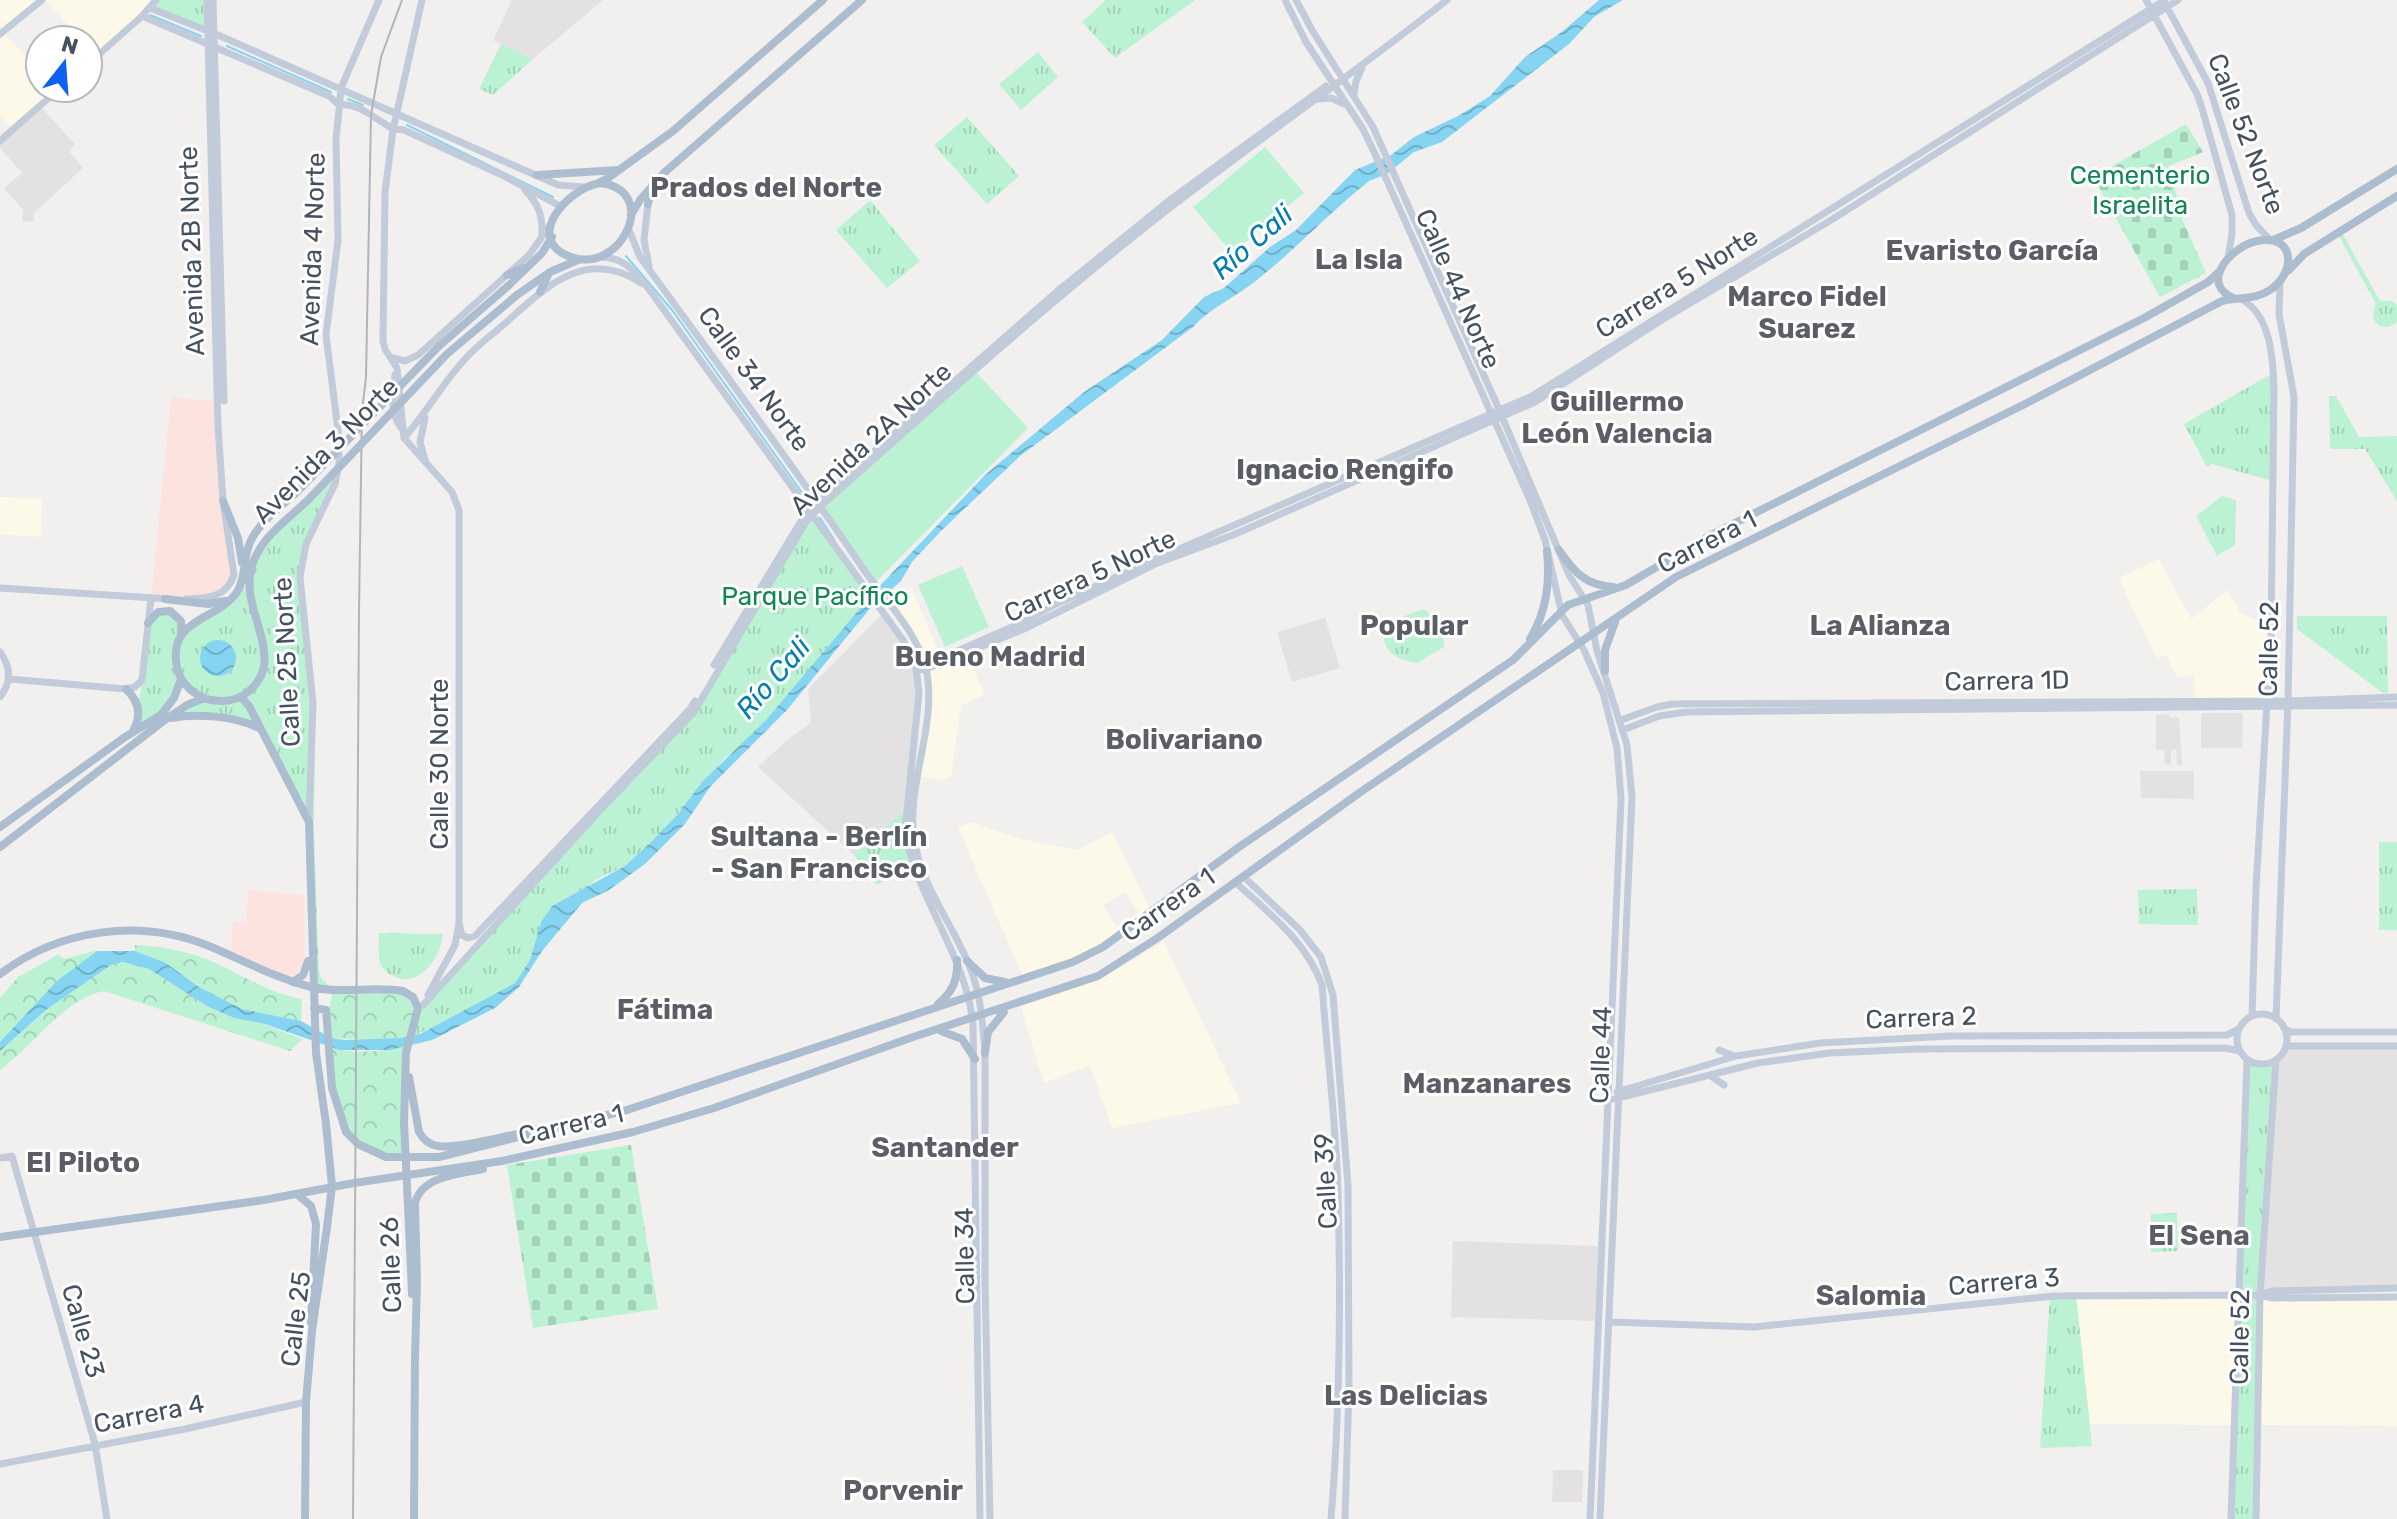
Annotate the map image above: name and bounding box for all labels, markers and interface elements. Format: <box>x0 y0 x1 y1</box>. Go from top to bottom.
north arrow <box>24 24 104 104</box>
text: N <box>58 30 81 61</box>
street label: Calle 52 Norte <box>2201 49 2291 219</box>
street label: Avenida 2B Norte <box>173 146 211 356</box>
street label: Avenida 4 Norte <box>294 152 332 346</box>
park label: Cementerio Israelita <box>2070 160 2210 221</box>
district label: Prados del Norte <box>650 171 882 204</box>
water label: Río Cali <box>1205 197 1300 286</box>
street label: Calle 44 Norte <box>1409 204 1507 374</box>
street label: Carrera 5 Norte <box>1590 221 1764 345</box>
district label: Evaristo García <box>1886 234 2098 267</box>
district label: La Isla <box>1315 243 1403 276</box>
district label: Marco Fidel Suarez <box>1727 280 1887 345</box>
street label: Calle 34 Norte <box>691 301 817 457</box>
street label: Avenida 2A Norte <box>784 356 958 522</box>
street label: Avenida 3 Norte <box>247 372 405 530</box>
district label: Guillermo León Valencia <box>1521 385 1713 450</box>
district label: Ignacio Rengifo <box>1236 453 1454 486</box>
street label: Carrera 1 <box>1652 504 1762 580</box>
street label: Carrera 5 Norte <box>999 523 1181 629</box>
street label: Calle 25 Norte <box>267 576 307 748</box>
park label: Parque Pacífico <box>721 581 909 612</box>
street label: Calle 52 <box>2253 601 2285 697</box>
district label: Popular <box>1360 609 1469 642</box>
district label: La Alianza <box>1809 609 1951 642</box>
water label: Río Cali <box>729 630 818 725</box>
district label: Bueno Madrid <box>894 640 1086 673</box>
street label: Carrera 1D <box>1944 664 2070 698</box>
street label: Calle 30 Norte <box>424 678 455 850</box>
district label: Bolivariano <box>1105 723 1263 756</box>
district label: Sultana - Berlín - San Francisco <box>710 820 928 885</box>
street label: Carrera 1 <box>1115 862 1221 948</box>
district label: Fátima <box>617 993 713 1026</box>
street label: Carrera 2 <box>1865 1001 1977 1035</box>
street label: Calle 44 <box>1584 1006 1618 1104</box>
district label: Manzanares <box>1403 1067 1571 1100</box>
street label: Carrera 1 <box>515 1098 627 1152</box>
district label: Santander <box>871 1131 1019 1164</box>
street label: Calle 39 <box>1308 1132 1344 1230</box>
district label: El Piloto <box>26 1146 140 1179</box>
street label: Calle 34 <box>949 1207 981 1305</box>
street label: Calle 26 <box>374 1216 408 1314</box>
district label: El Sena <box>2148 1219 2250 1252</box>
street label: Carrera 3 <box>1947 1262 2061 1302</box>
street label: Calle 25 <box>275 1269 317 1369</box>
district label: Salomia <box>1816 1279 1926 1312</box>
street label: Calle 23 <box>55 1281 111 1381</box>
street label: Calle 52 <box>2224 1289 2256 1385</box>
district label: Las Delicias <box>1324 1379 1488 1412</box>
street label: Carrera 4 <box>91 1388 207 1440</box>
district label: Porvenir <box>843 1474 963 1507</box>

